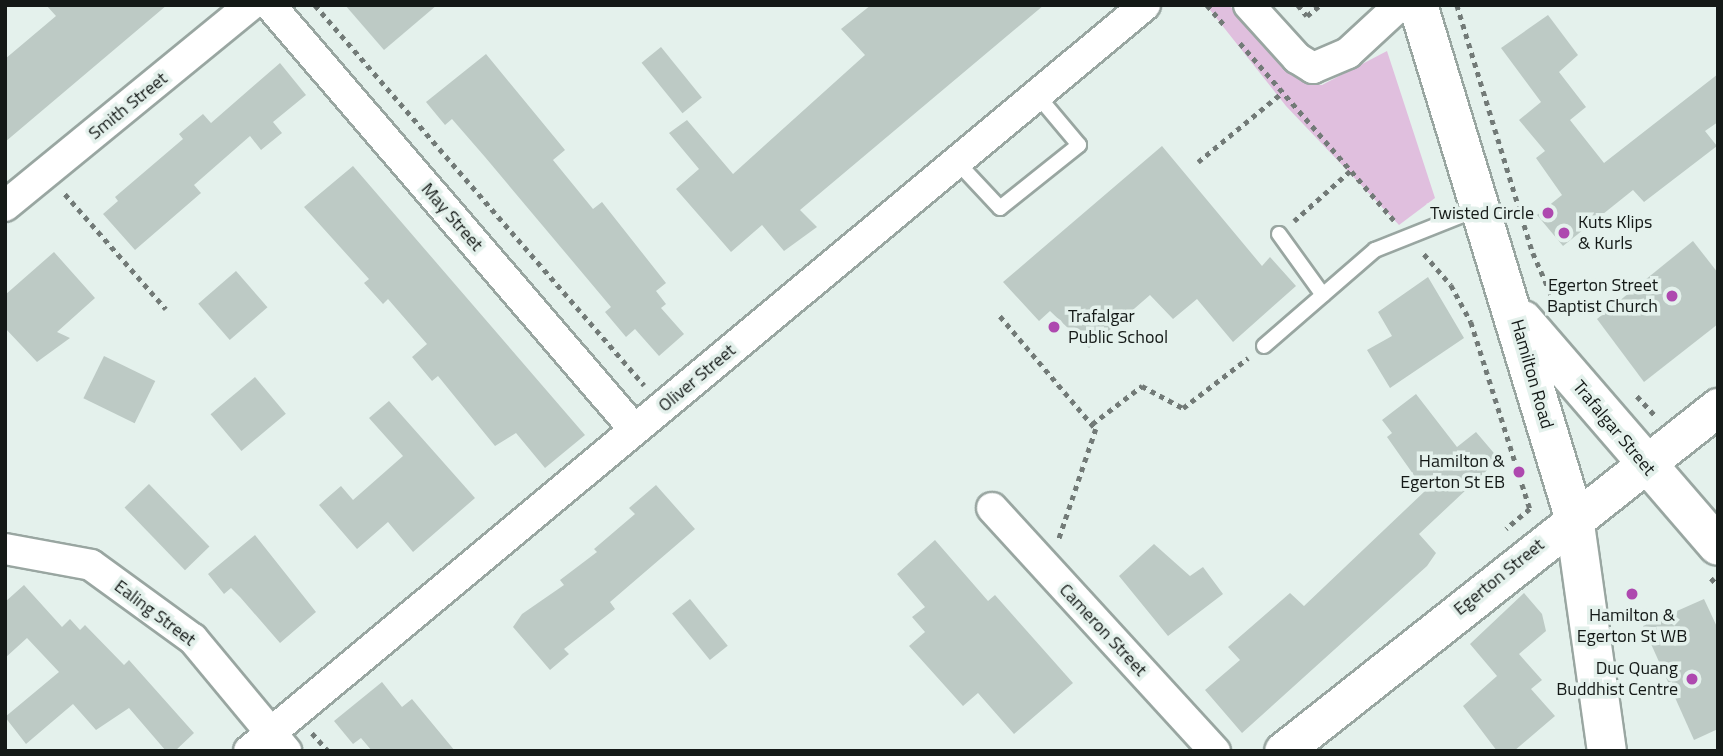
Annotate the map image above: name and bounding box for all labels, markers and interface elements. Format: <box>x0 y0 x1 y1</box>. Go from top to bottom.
street label: Smith Street <box>84 68 172 144</box>
street label: May Street <box>417 179 487 255</box>
place label: Twisted Circle <box>1430 202 1534 224</box>
marker: Twisted Circle <box>1540 205 1556 221</box>
place label: Kuts Klips & Kurls <box>1578 212 1652 255</box>
marker: Kuts Klips & Kurls <box>1556 225 1572 241</box>
place label: Egerton Street Baptist Church <box>1547 275 1658 318</box>
marker: Egerton Street Baptist Church <box>1664 288 1680 304</box>
place label: Trafalgar Public School <box>1068 306 1168 348</box>
street label: Hamilton Road <box>1506 317 1558 431</box>
marker: Trafalgar Public School <box>1046 319 1062 335</box>
street label: Oliver Street <box>654 339 740 417</box>
street label: Trafalgar Street <box>1568 376 1660 480</box>
place label: Hamilton & Egerton St EB <box>1400 451 1505 494</box>
marker: Hamilton & Egerton St EB <box>1511 464 1527 480</box>
street label: Egerton Street <box>1449 534 1549 620</box>
street label: Ealing Street <box>110 575 200 651</box>
street label: Cameron Street <box>1055 579 1151 681</box>
marker: Hamilton & Egerton St WB <box>1624 586 1640 602</box>
place label: Hamilton & Egerton St WB <box>1577 605 1687 648</box>
place label: Duc Quang Buddhist Centre <box>1556 658 1678 700</box>
marker: Duc Quang Buddhist Centre <box>1684 671 1700 687</box>

